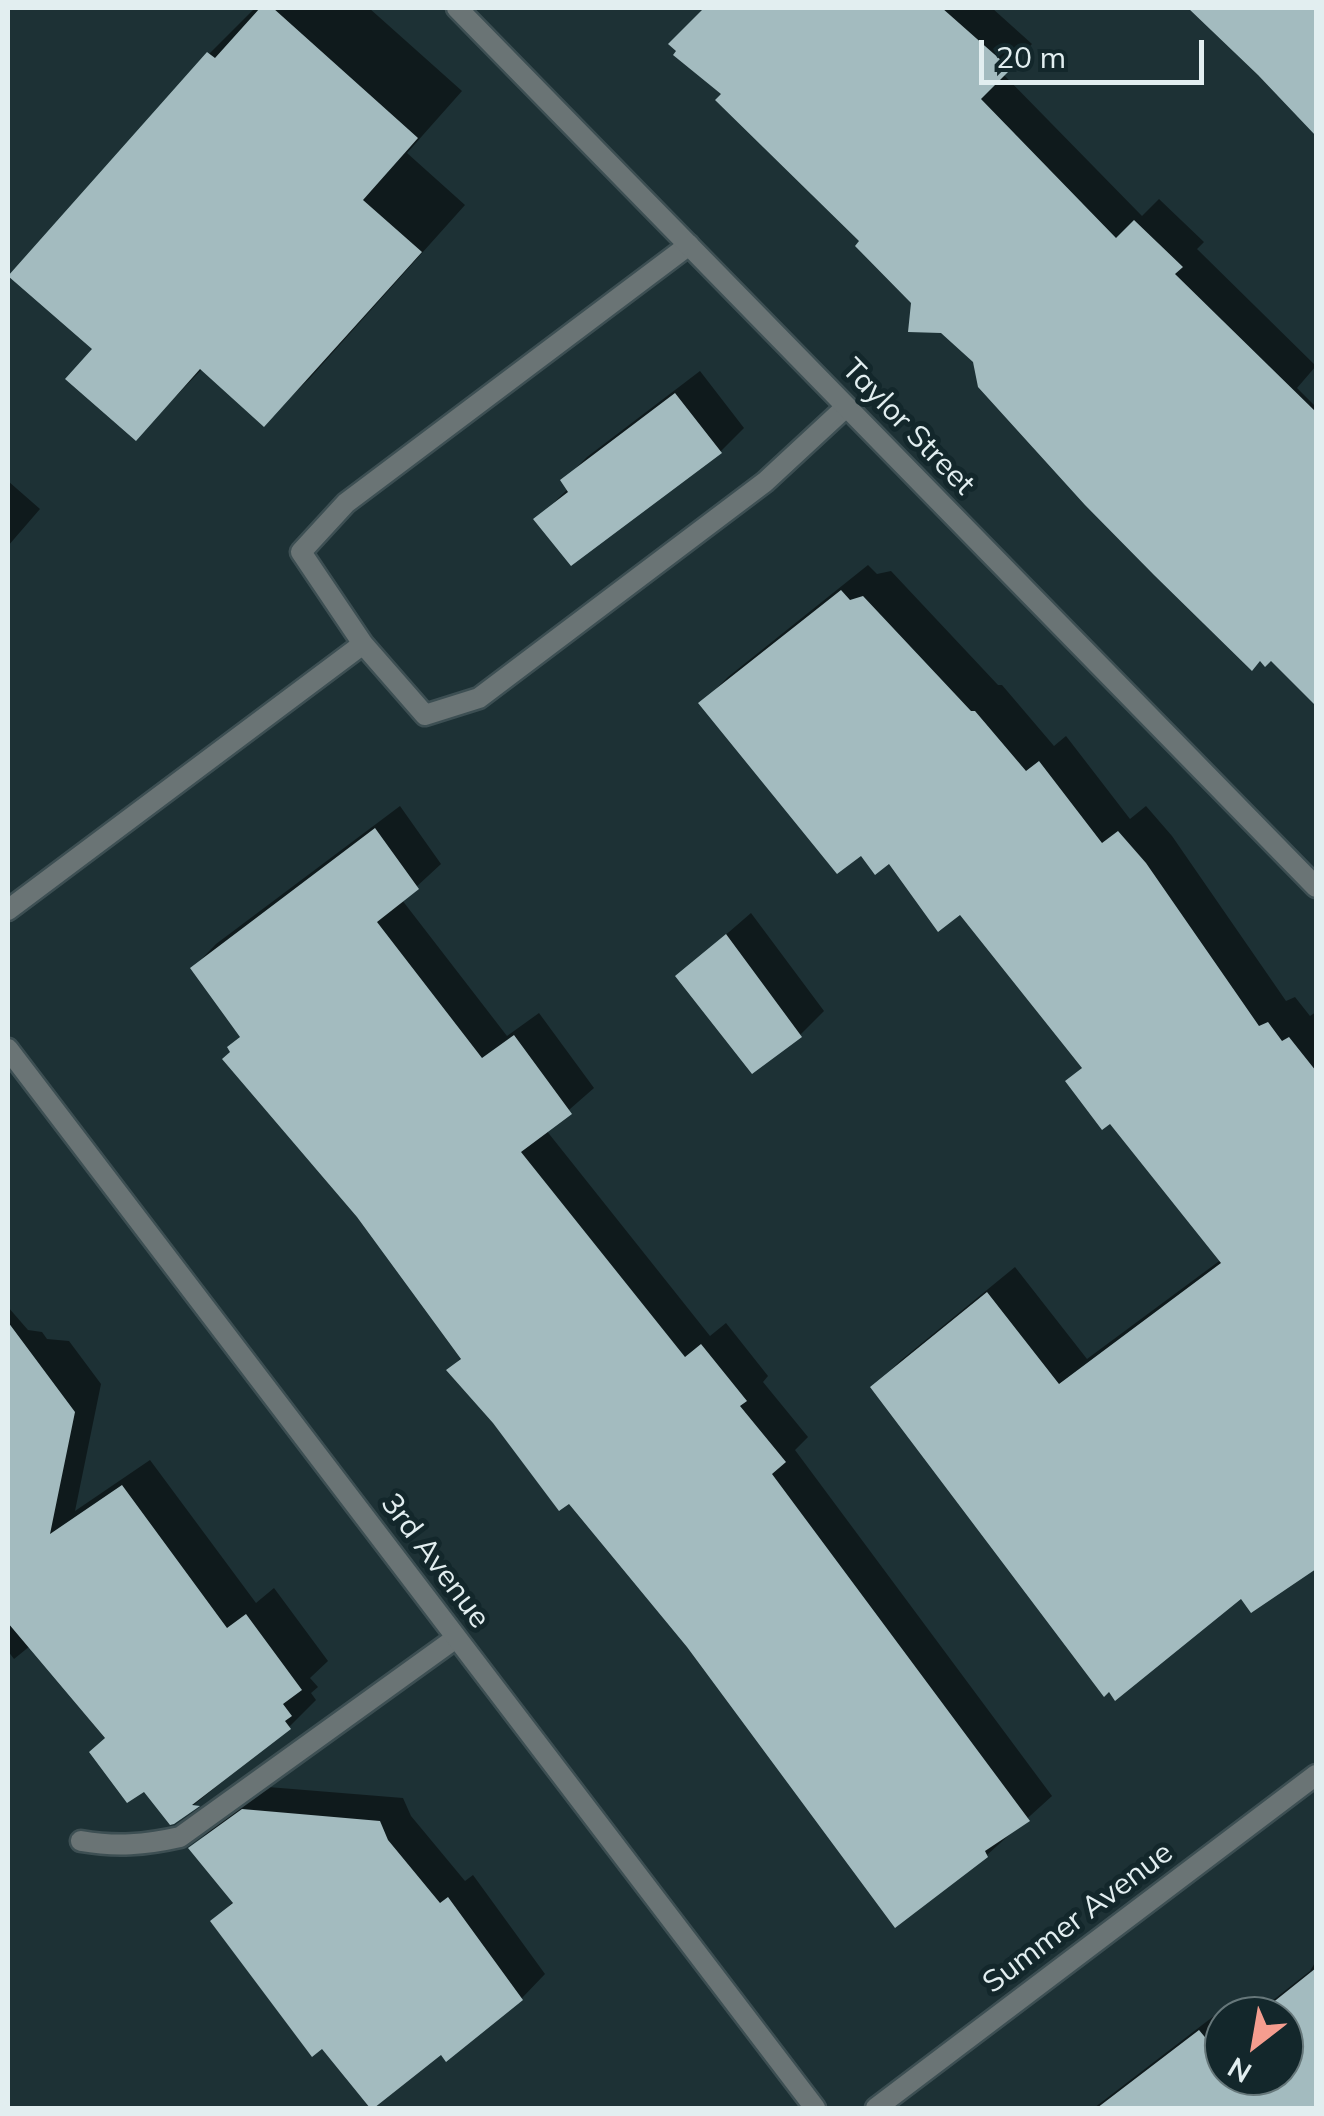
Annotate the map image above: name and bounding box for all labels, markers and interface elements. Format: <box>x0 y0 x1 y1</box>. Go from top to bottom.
scale bar <box>984 20 1209 82</box>
text: 20 m <box>996 38 1066 76</box>
street label: Taylor Street <box>834 351 982 503</box>
street label: 3rd Avenue <box>373 1487 497 1635</box>
street label: Summer Avenue <box>976 1835 1180 2001</box>
north arrow <box>1204 1996 1304 2096</box>
text: N <box>1221 2050 1257 2091</box>

